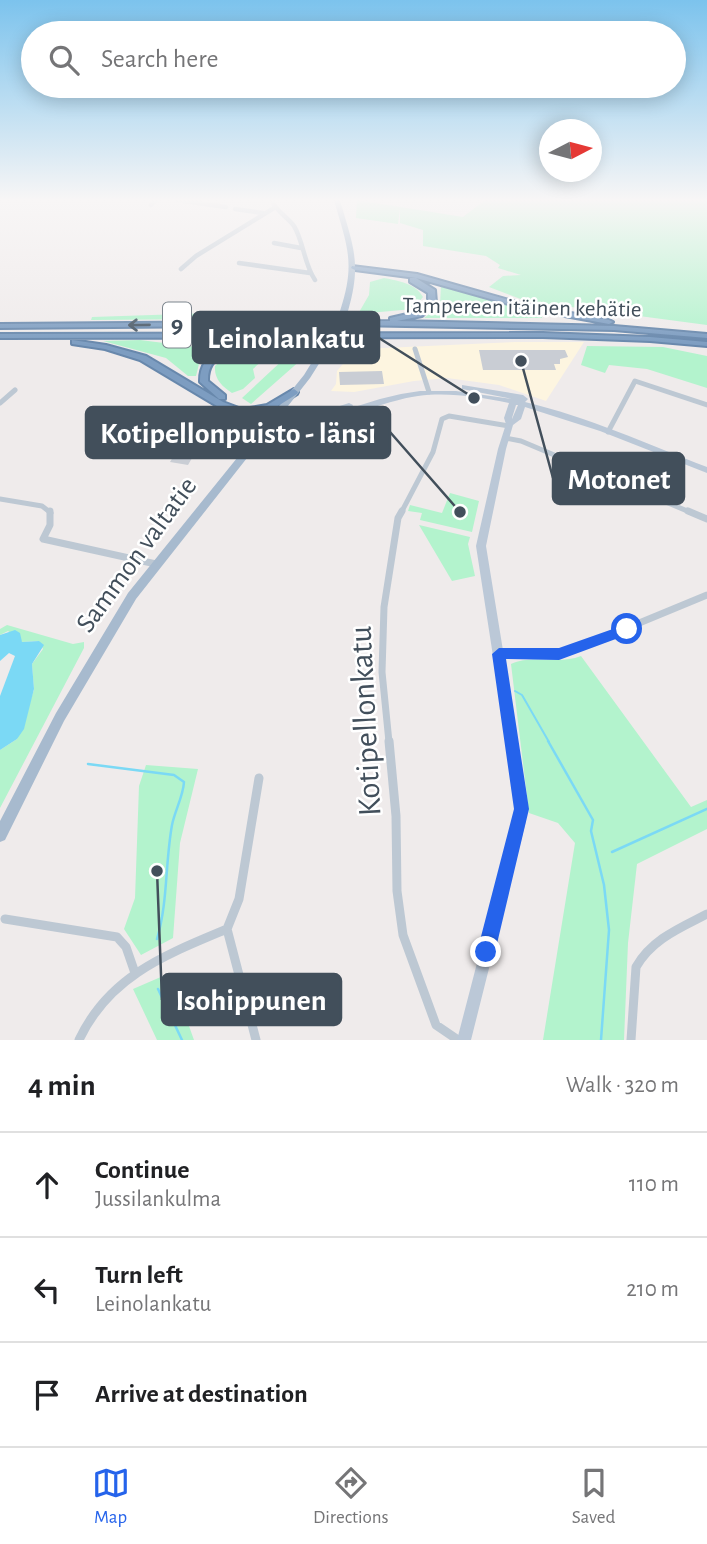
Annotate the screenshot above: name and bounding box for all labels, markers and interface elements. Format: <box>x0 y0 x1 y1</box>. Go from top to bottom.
search box <box>21 21 686 98</box>
icon: search <box>45 41 83 79</box>
text: Search here <box>101 46 219 72</box>
north arrow <box>539 119 602 182</box>
street label: Tampereen itäinen kehätie <box>402 294 642 322</box>
road number: 9 <box>163 302 191 348</box>
callout: Leinolankatu <box>193 312 379 363</box>
one-way arrow <box>128 318 151 332</box>
text: Leinolankatu <box>207 324 365 354</box>
callout: Kotipellonpuisto - länsi <box>86 407 390 458</box>
text: Kotipellonpuisto - länsi <box>100 419 376 449</box>
callout: Motonet <box>553 453 684 504</box>
text: Motonet <box>568 465 671 495</box>
street label: Sammon valtatie <box>72 472 202 638</box>
route start <box>611 613 642 644</box>
street label: Kotipellonkatu <box>345 625 387 817</box>
route end <box>470 936 501 967</box>
callout: Isohippunen <box>162 974 341 1025</box>
text: Isohippunen <box>175 986 327 1016</box>
text: 4 min <box>28 1071 96 1101</box>
text: Walk · 320 m <box>566 1074 679 1097</box>
text: Continue <box>95 1157 190 1183</box>
icon: ahead <box>28 1166 66 1204</box>
text: 110 m <box>629 1173 679 1196</box>
text: Jussilankulma <box>95 1188 221 1211</box>
text: Turn left <box>95 1262 183 1288</box>
icon: left <box>28 1271 66 1309</box>
text: 210 m <box>626 1278 679 1301</box>
text: Leinolankatu <box>95 1293 211 1316</box>
icon: arrive <box>28 1376 66 1414</box>
text: Arrive at destination <box>95 1381 308 1407</box>
tab: Map <box>92 1464 130 1529</box>
tab: Directions <box>313 1464 389 1529</box>
tab: Saved <box>572 1464 615 1529</box>

